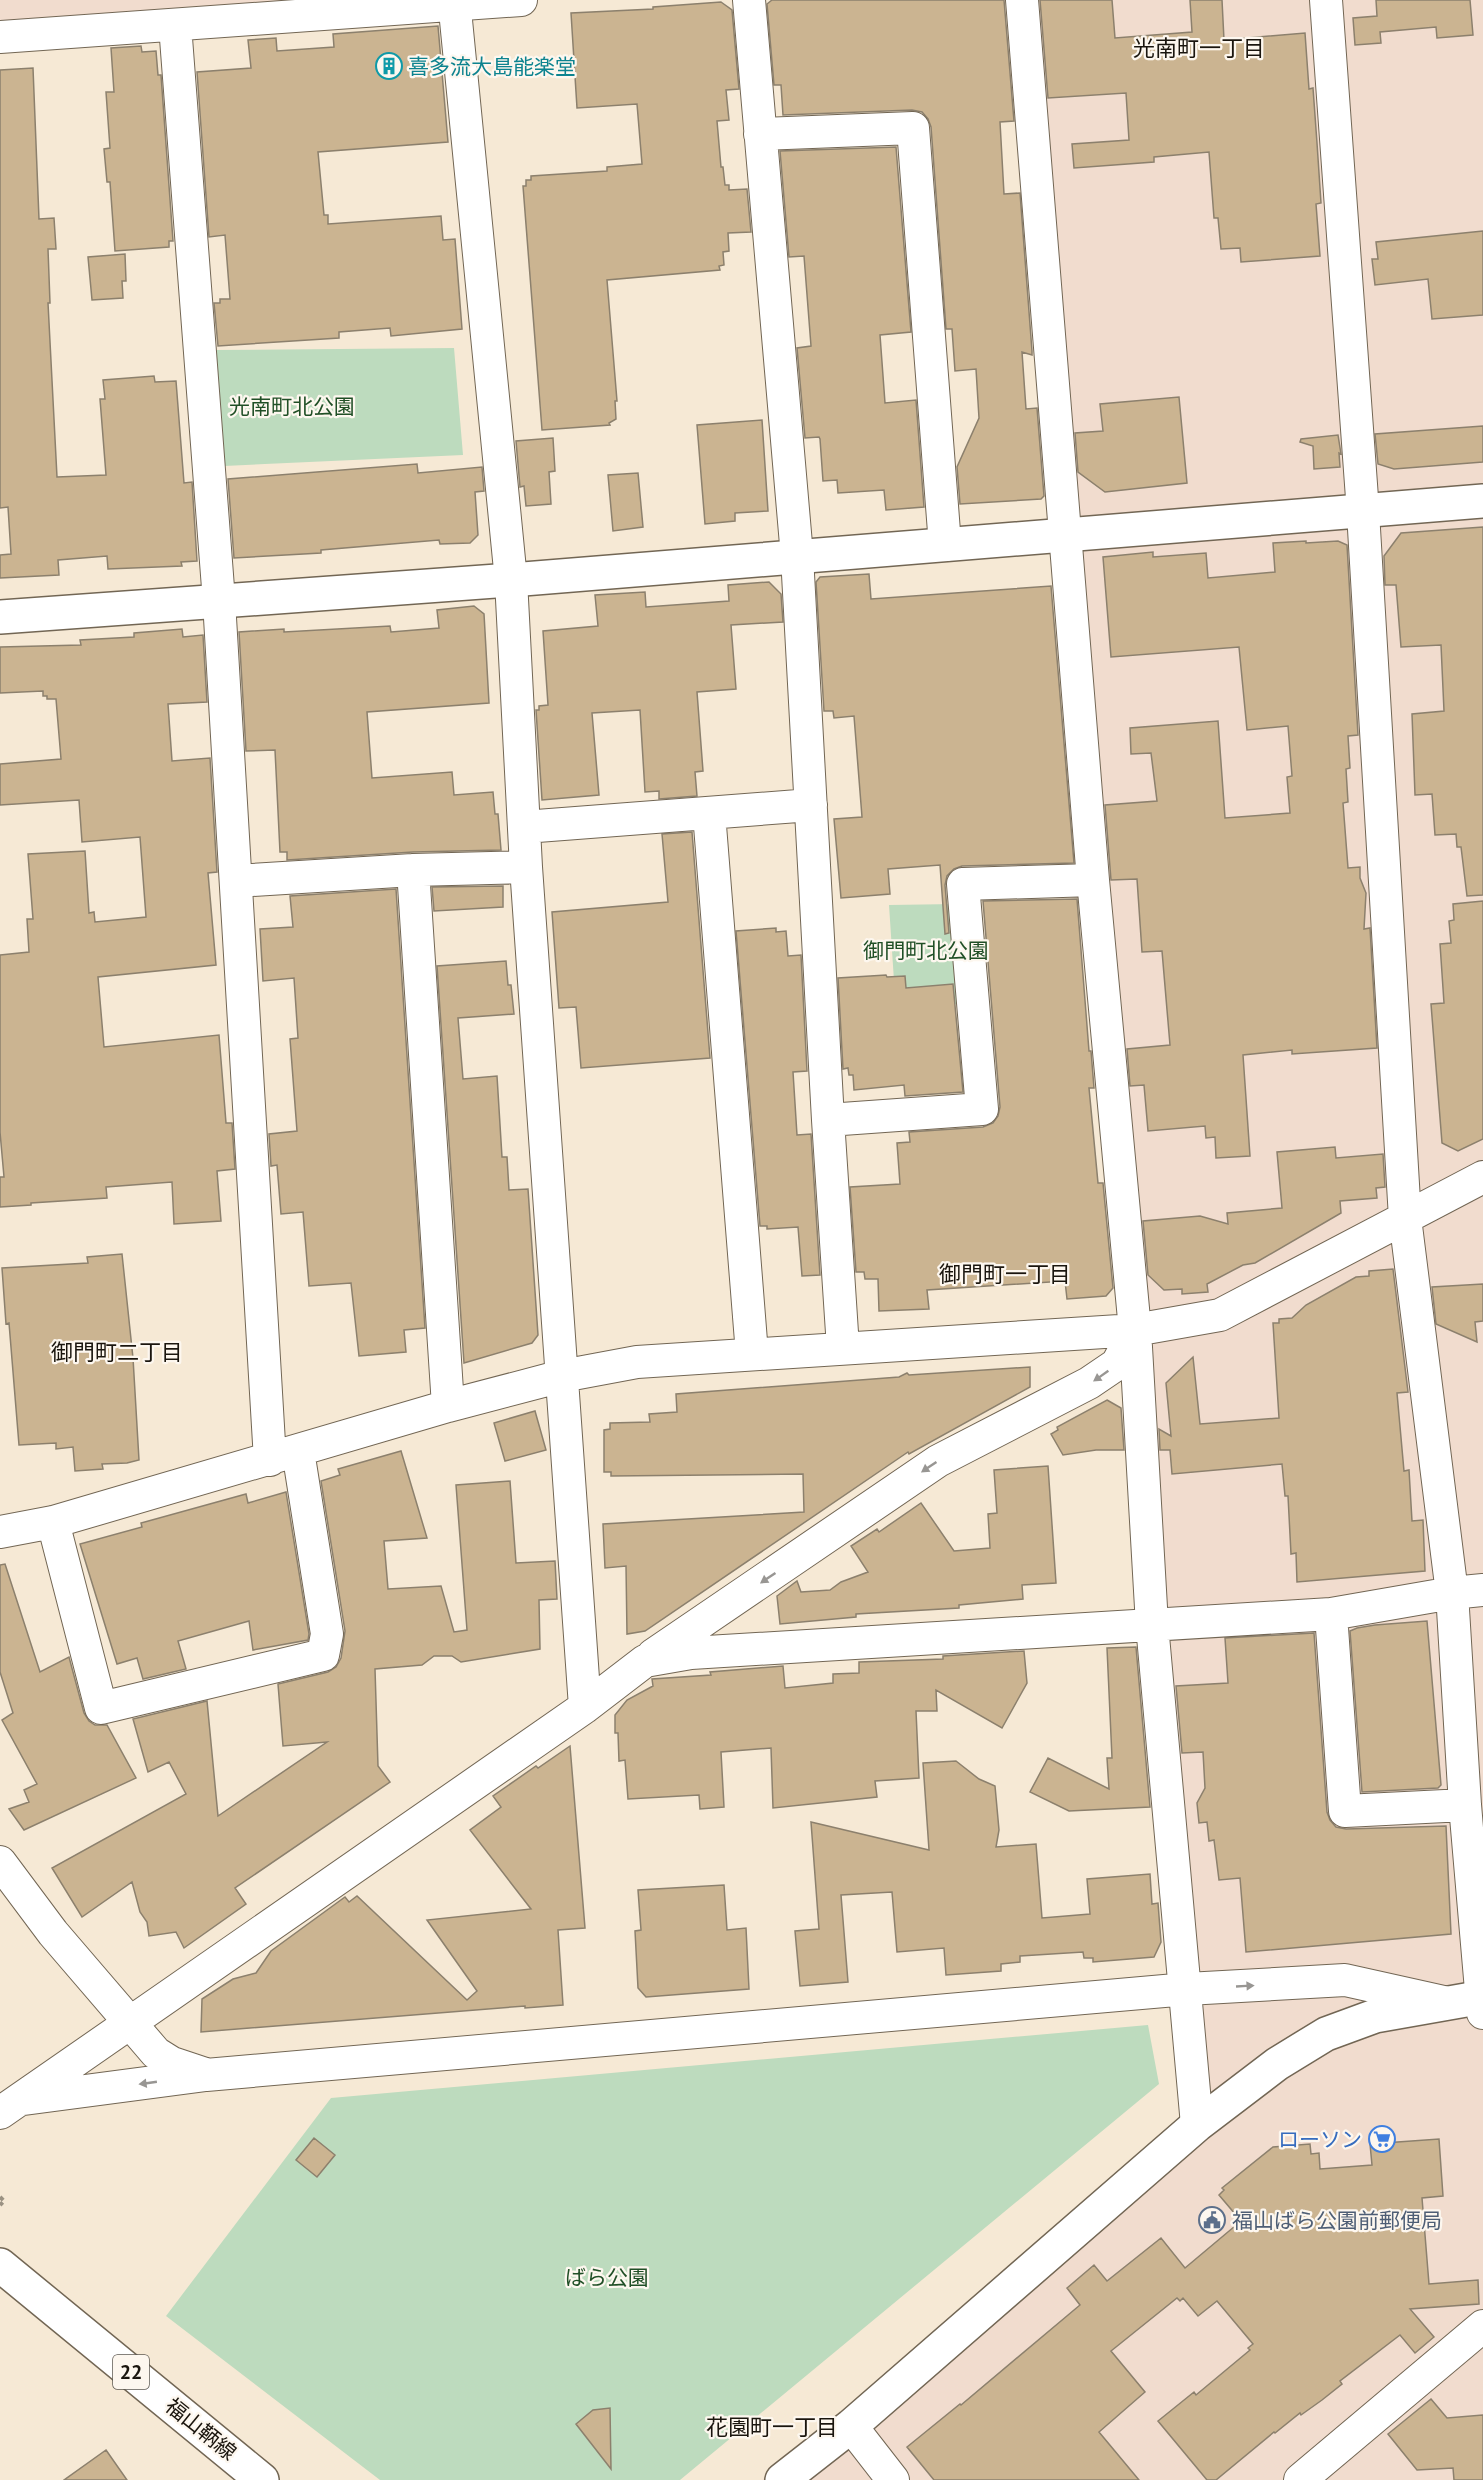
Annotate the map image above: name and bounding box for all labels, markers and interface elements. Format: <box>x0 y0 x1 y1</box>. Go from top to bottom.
district label: 光南町一丁目 <box>1133 34 1265 62</box>
building icon: 喜多流大島能楽堂 <box>374 51 404 81</box>
place label: 喜多流大島能楽堂 <box>408 53 576 80</box>
park label: 光南町北公園 <box>229 393 355 420</box>
park label: 御門町北公園 <box>863 937 989 964</box>
district label: 御門町一丁目 <box>939 1260 1071 1288</box>
district label: 御門町二丁目 <box>51 1338 183 1366</box>
one-way arrow <box>1092 1370 1109 1381</box>
one-way arrow <box>921 1461 937 1472</box>
one-way arrow <box>761 1572 777 1584</box>
one-way arrow <box>1236 1981 1255 1990</box>
one-way arrow <box>138 2078 157 2087</box>
supermarket icon: ローソン <box>1367 2124 1397 2154</box>
place label: ローソン <box>1278 2126 1362 2153</box>
public building icon: 福山ばら公園前郵便局 <box>1197 2205 1227 2235</box>
place label: 福山ばら公園前郵便局 <box>1232 2207 1442 2234</box>
park label: ばら公園 <box>565 2264 649 2291</box>
road number: 22 <box>113 2355 149 2389</box>
street label: 福山鞆線 <box>160 2392 242 2466</box>
district label: 花園町一丁目 <box>706 2413 838 2441</box>

